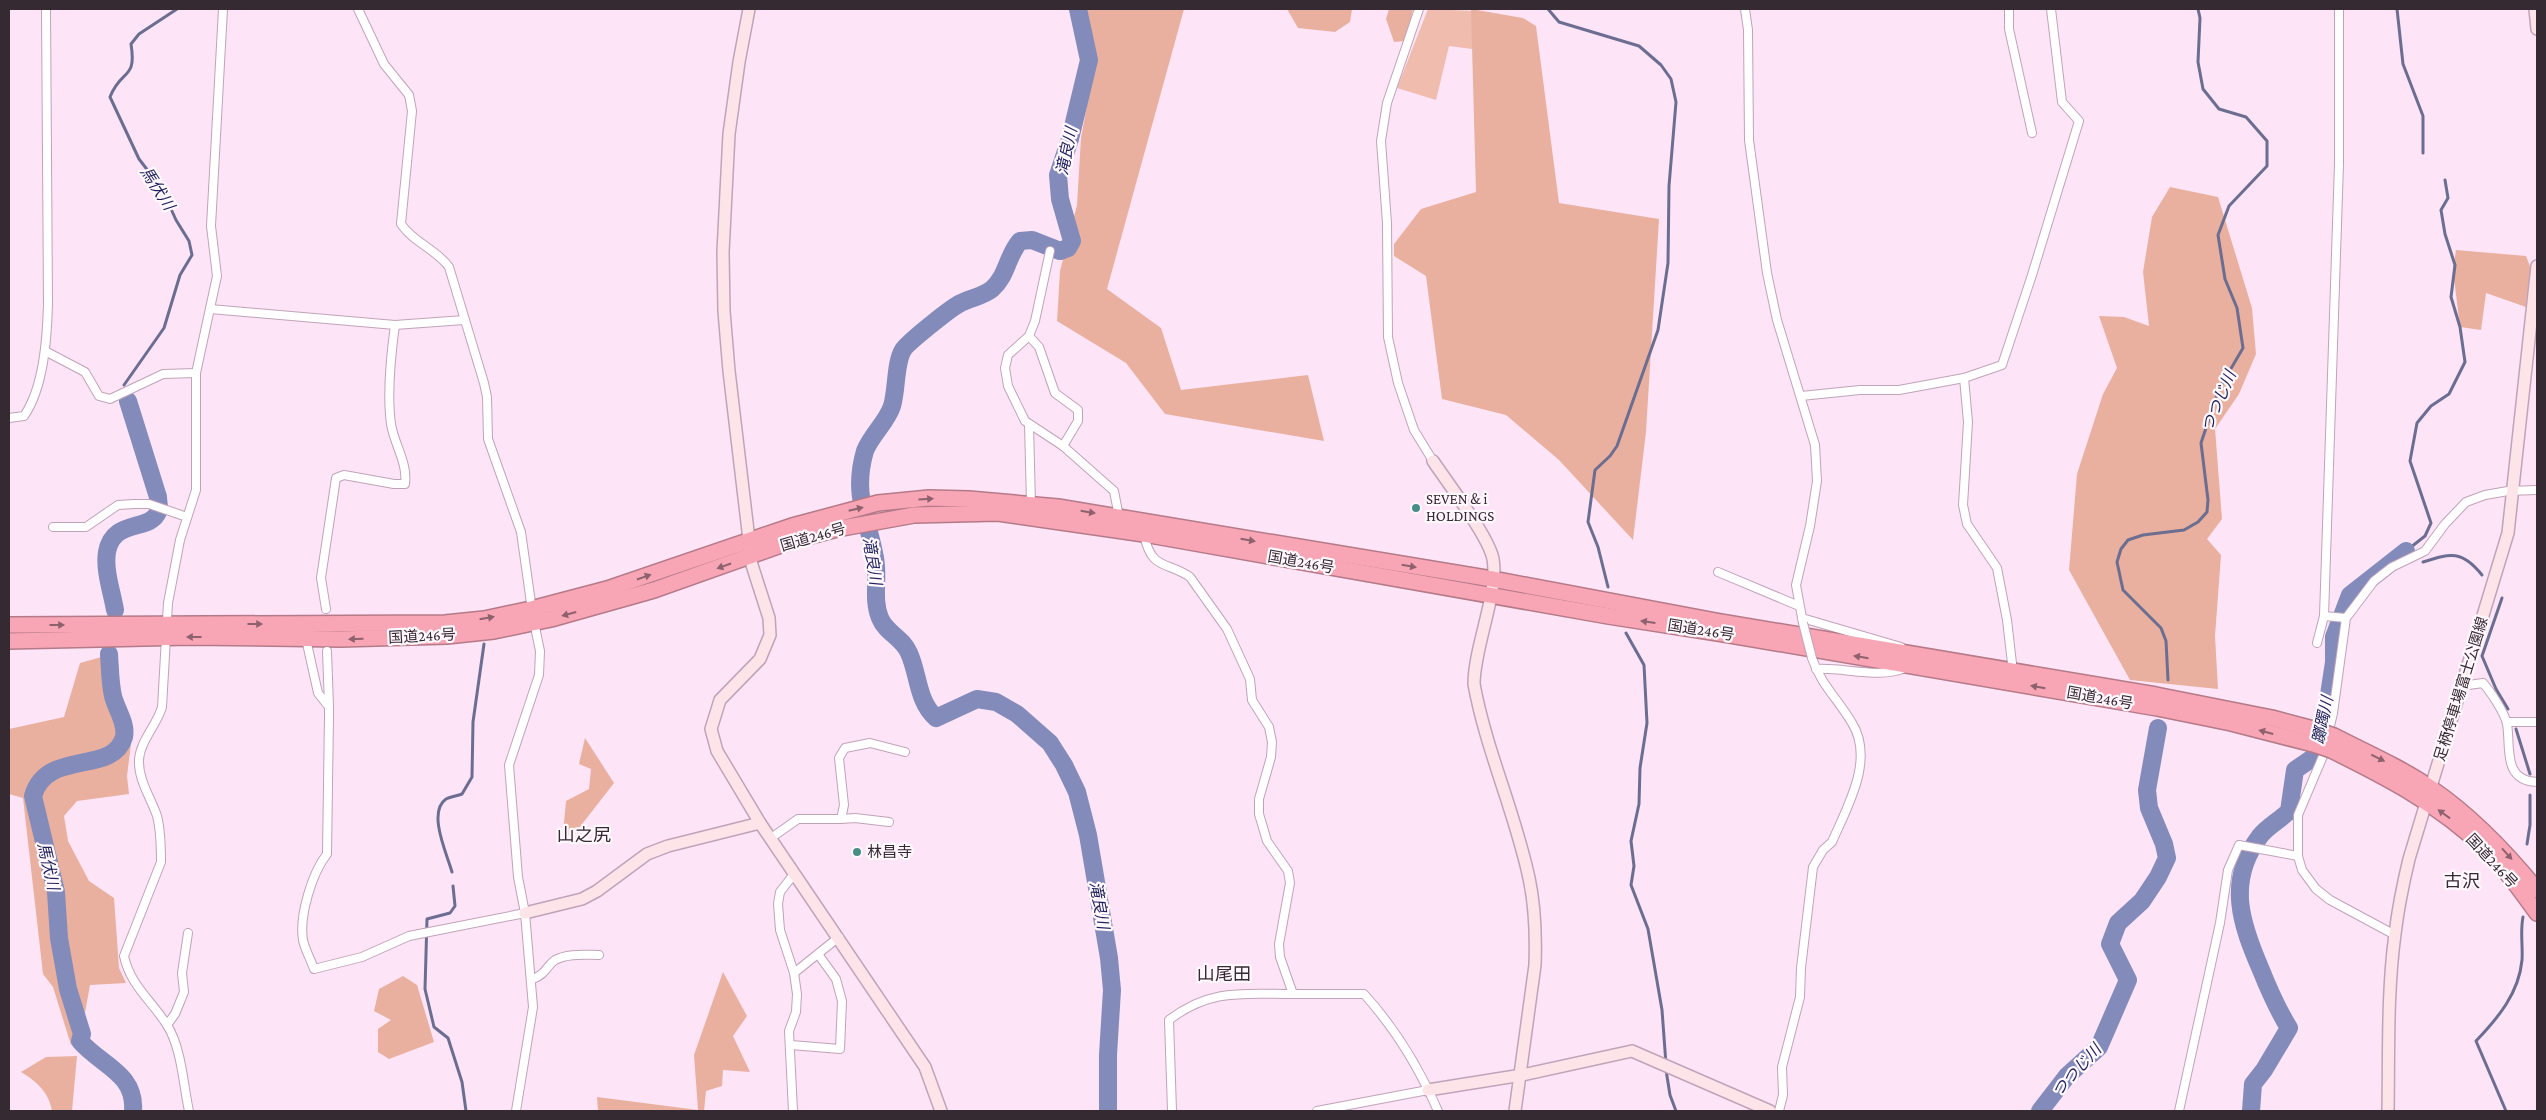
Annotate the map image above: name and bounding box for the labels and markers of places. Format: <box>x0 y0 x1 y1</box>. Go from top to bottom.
place label: SEVEN & i HOLDINGS <box>1426 491 1494 524</box>
marker: SEVEN & i HOLDINGS <box>1410 502 1422 514</box>
place label: 林昌寺 <box>867 844 912 860</box>
marker: 林昌寺 <box>851 846 863 858</box>

